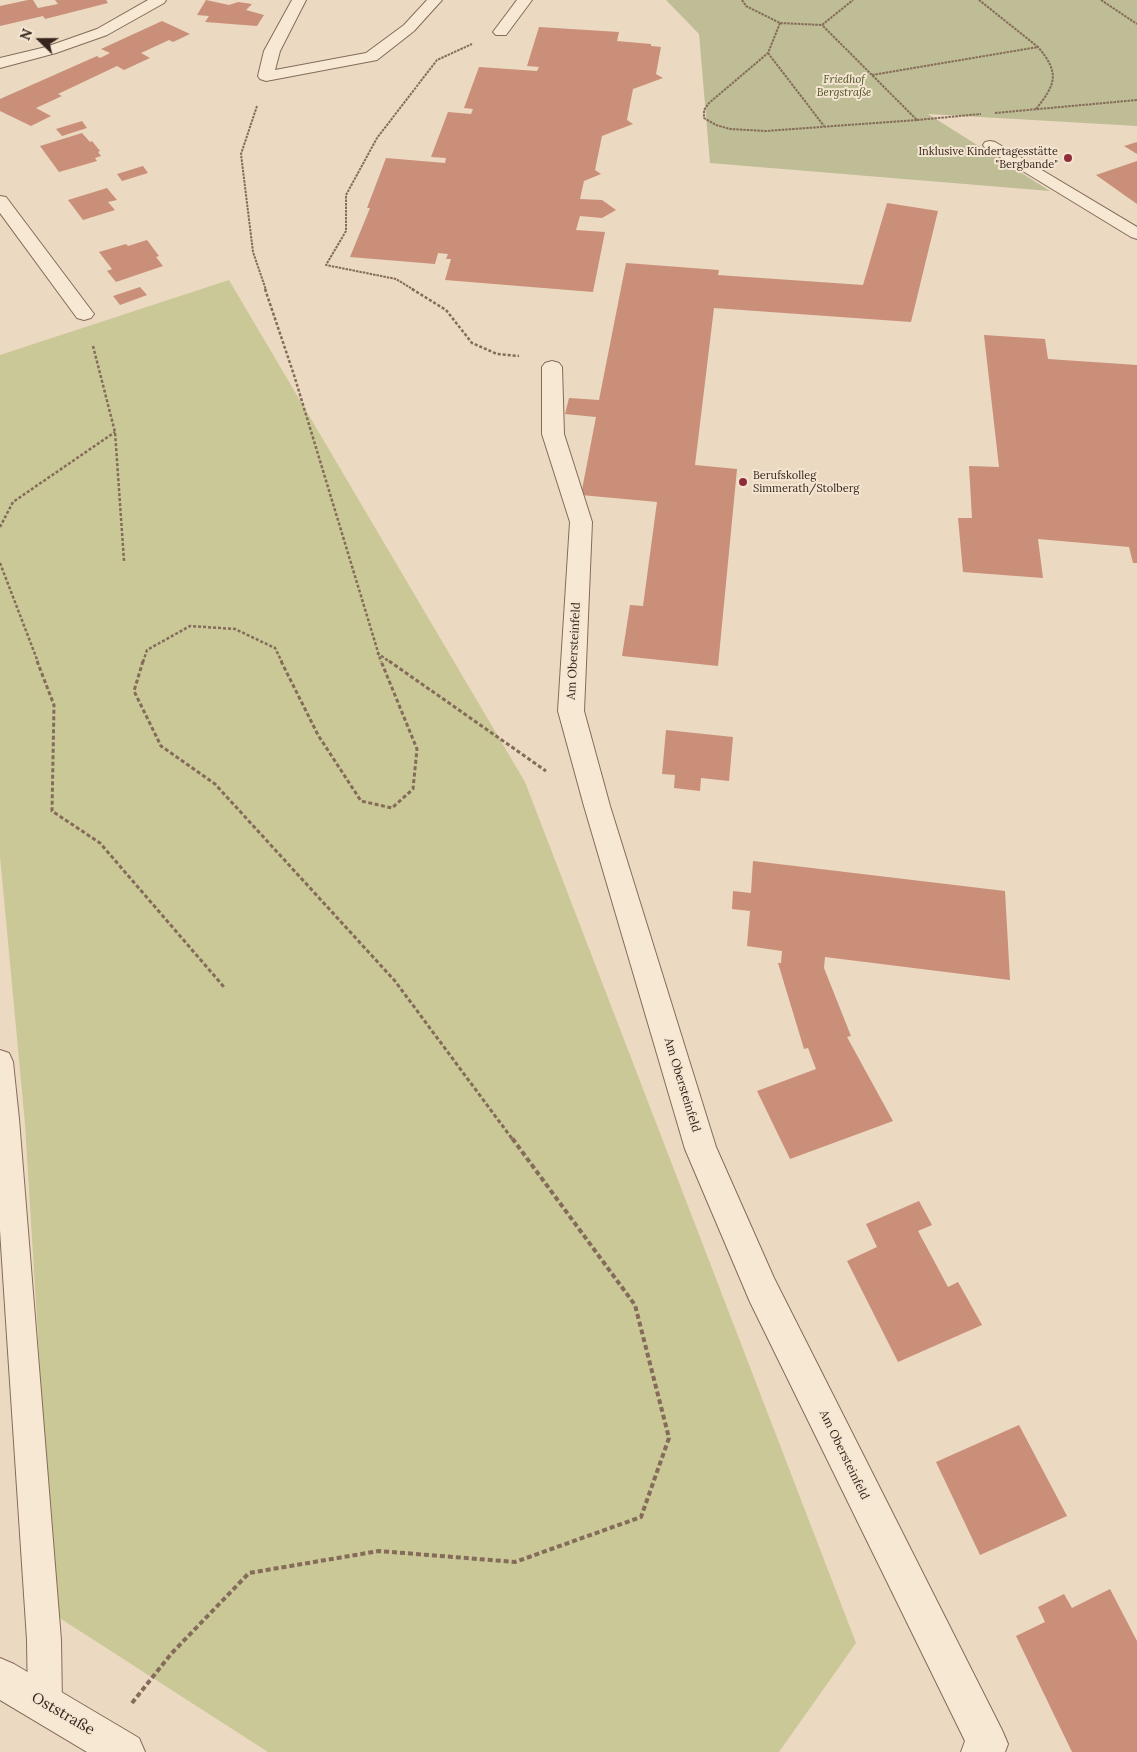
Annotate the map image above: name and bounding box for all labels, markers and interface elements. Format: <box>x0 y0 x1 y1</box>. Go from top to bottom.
north arrow <box>15 15 65 65</box>
text: N <box>16 26 36 43</box>
park label: Friedhof Bergstraße <box>817 73 871 99</box>
place label: Inklusive Kindertagesstätte "Bergbande" <box>919 145 1058 171</box>
marker: Inklusive Kindertagesstätte "Bergbande" <box>1062 152 1074 164</box>
place label: Berufskolleg Simmerath/Stolberg <box>753 469 859 495</box>
marker: Berufskolleg Simmerath/Stolberg <box>737 476 749 488</box>
street label: Am Obersteinfeld <box>564 602 584 700</box>
street label: Am Obersteinfeld <box>661 1036 703 1134</box>
street label: Am Obersteinfeld <box>816 1408 872 1502</box>
street label: Oststraße <box>28 1689 98 1739</box>

